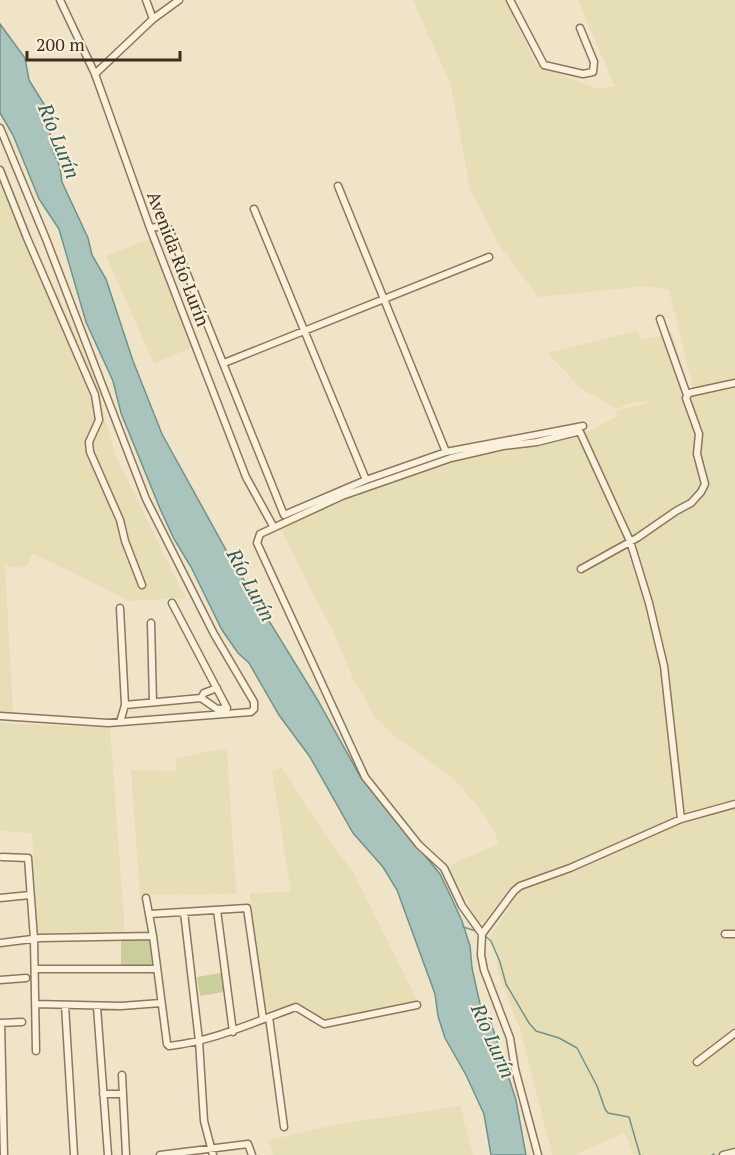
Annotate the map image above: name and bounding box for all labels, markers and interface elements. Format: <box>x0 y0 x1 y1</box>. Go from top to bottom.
scale bar <box>27 24 180 62</box>
text: 200 m <box>36 32 85 56</box>
water label: Río Lurín <box>32 98 87 182</box>
street label: Avenida Río Lurín <box>142 188 216 330</box>
water label: Río Lurín <box>221 543 282 626</box>
water label: Río Lurín <box>465 998 522 1082</box>

